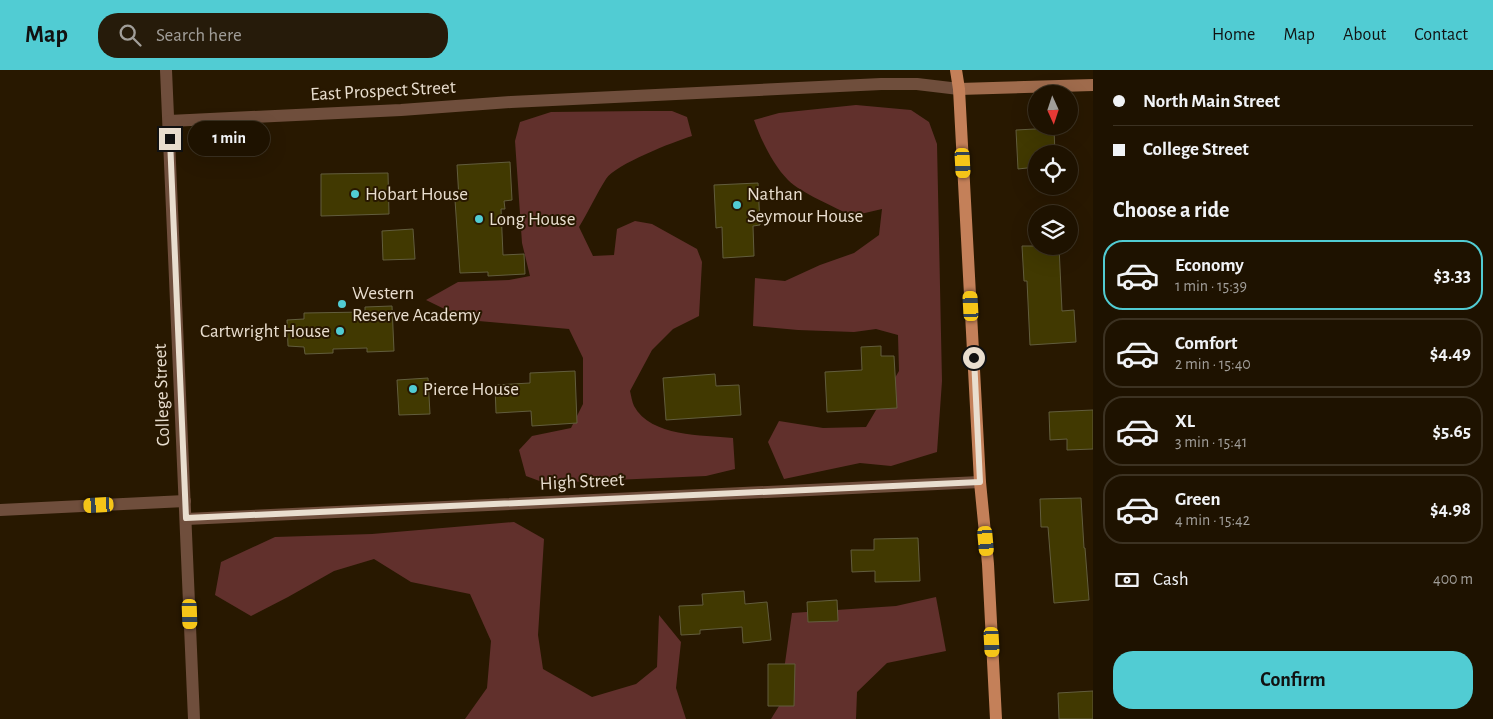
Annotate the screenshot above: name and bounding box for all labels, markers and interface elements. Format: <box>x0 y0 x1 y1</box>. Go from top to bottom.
search box <box>98 13 448 58</box>
icon: search <box>116 21 144 49</box>
text: Map <box>25 23 68 47</box>
text: Search here <box>156 26 242 45</box>
text: Home <box>1212 26 1255 44</box>
text: Map <box>1283 26 1315 44</box>
text: About <box>1343 26 1386 44</box>
text: Contact <box>1414 26 1468 44</box>
street label: East Prospect Street <box>310 78 456 104</box>
north arrow <box>1028 85 1078 135</box>
map controls <box>1028 85 1078 255</box>
text: North Main Street <box>1143 92 1280 111</box>
callout: 1 min <box>188 122 270 156</box>
route end <box>159 128 181 150</box>
text: 1 min <box>212 130 246 146</box>
text: College Street <box>1143 140 1249 159</box>
button: locate <box>1028 145 1078 195</box>
car <box>954 148 971 178</box>
place label: Hobart House <box>365 185 468 204</box>
place label: Nathan Seymour House <box>747 185 863 226</box>
marker: Hobart House <box>349 188 361 200</box>
marker: Nathan Seymour House <box>731 199 743 211</box>
text: Choose a ride <box>1113 199 1229 221</box>
button: layers <box>1028 205 1078 255</box>
place label: Long House <box>489 210 575 229</box>
marker: Long House <box>473 213 485 225</box>
icon: car <box>1115 253 1160 298</box>
text: Economy <box>1175 256 1244 275</box>
text: $3.33 <box>1434 266 1471 285</box>
text: 1 min · 15:39 <box>1175 278 1247 294</box>
place label: Western Reserve Academy <box>352 284 481 325</box>
car <box>962 291 979 321</box>
marker: Western Reserve Academy <box>336 298 348 310</box>
place label: Cartwright House <box>200 322 330 341</box>
marker: Cartwright House <box>334 325 346 337</box>
icon: car <box>1115 331 1160 376</box>
text: Comfort <box>1175 334 1237 353</box>
street label: College Street <box>151 343 173 447</box>
text: $4.49 <box>1430 344 1471 363</box>
route start <box>963 347 985 369</box>
text: 2 min · 15:40 <box>1175 356 1251 372</box>
place label: Pierce House <box>423 380 519 399</box>
marker: Pierce House <box>407 383 419 395</box>
icon: car <box>1115 409 1160 454</box>
text: XL <box>1175 412 1195 431</box>
text: $5.65 <box>1433 422 1471 441</box>
text: 3 min · 15:41 <box>1175 434 1247 450</box>
street label: High Street <box>539 470 625 494</box>
icon: car <box>1115 487 1160 532</box>
text: Green <box>1175 490 1221 509</box>
car <box>83 497 114 513</box>
text: $4.98 <box>1430 500 1471 519</box>
text: 4 min · 15:42 <box>1175 512 1250 528</box>
car <box>977 525 994 557</box>
icon: cash <box>1113 566 1141 594</box>
text: Cash <box>1153 570 1189 589</box>
text: 400 m <box>1433 571 1473 587</box>
car <box>181 599 198 629</box>
car <box>983 627 1000 657</box>
button: Confirm <box>1113 651 1473 709</box>

